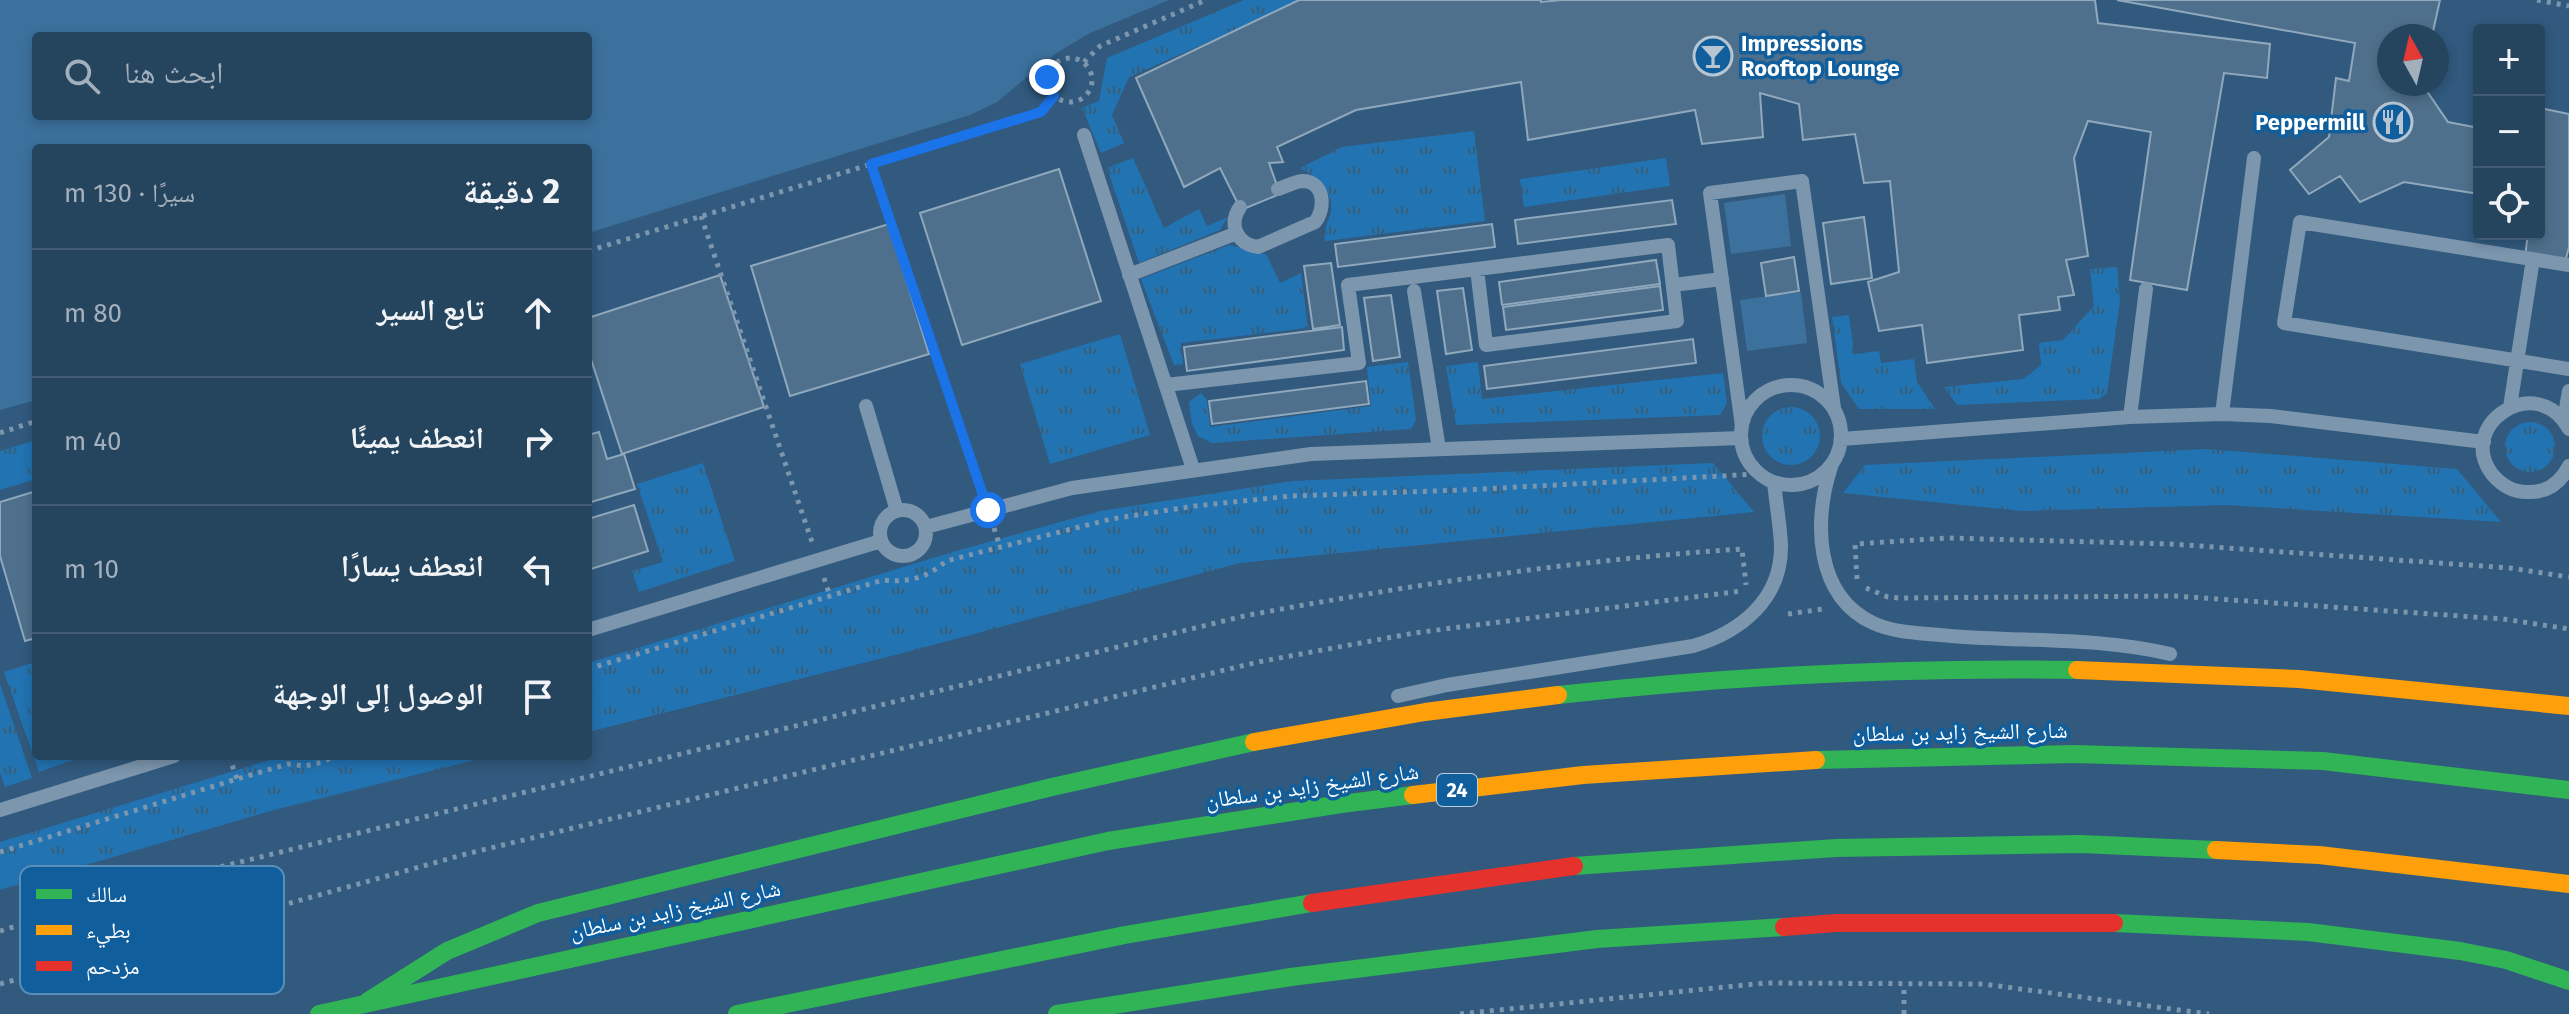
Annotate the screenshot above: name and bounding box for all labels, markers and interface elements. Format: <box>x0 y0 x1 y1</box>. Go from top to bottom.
north arrow <box>2377 24 2449 96</box>
map controls <box>2473 24 2545 240</box>
button: + <box>2473 24 2545 96</box>
place label: Impressions Rooftop Lounge <box>1741 30 1900 82</box>
search box <box>32 32 592 120</box>
bar icon: Impressions Rooftop Lounge <box>1692 35 1734 77</box>
icon: search <box>60 54 104 98</box>
text: ابحث هنا <box>124 55 223 91</box>
route end <box>1029 59 1065 95</box>
button: − <box>2473 96 2545 168</box>
restaurant icon: Peppermill <box>2372 101 2414 143</box>
place label: Peppermill <box>2255 109 2365 136</box>
button: locate <box>2473 168 2545 240</box>
text: 2 دقيقة <box>463 171 560 212</box>
text: سيرًا · 130 m <box>64 178 195 209</box>
icon: ahead <box>516 291 560 335</box>
text: تابع السير <box>377 292 484 328</box>
text: 80 m <box>64 298 122 329</box>
icon: right <box>516 419 560 463</box>
text: انعطف يمينًا <box>350 420 484 456</box>
text: 40 m <box>64 426 122 457</box>
route start <box>970 492 1006 528</box>
icon: left <box>516 547 560 591</box>
text: انعطف يسارًا <box>341 548 484 584</box>
text: 10 m <box>64 554 119 585</box>
icon: arrive <box>516 675 560 719</box>
text: الوصول إلى الوجهة <box>273 676 484 712</box>
street label: شارع الشيخ زايد بن سلطان <box>1852 717 2068 747</box>
street label: شارع الشيخ زايد بن سلطان <box>1204 758 1420 814</box>
road number: 24 <box>1437 774 1477 806</box>
legend <box>20 866 284 994</box>
street label: شارع الشيخ زايد بن سلطان <box>567 874 783 946</box>
text: سالك <box>86 881 127 908</box>
text: بطيء <box>86 917 131 948</box>
text: مزدحم <box>86 953 140 981</box>

